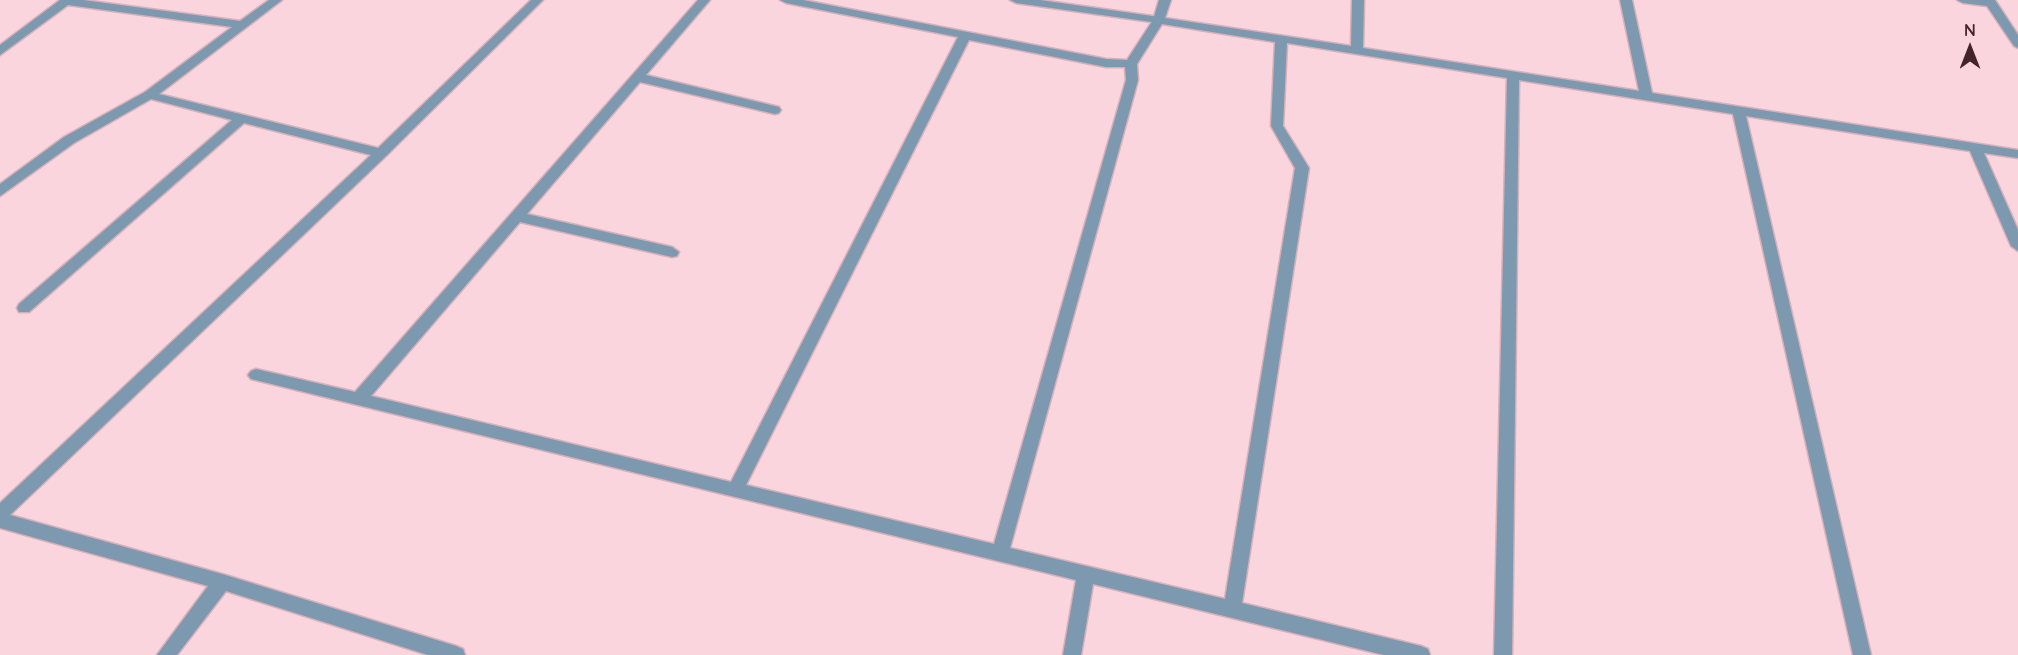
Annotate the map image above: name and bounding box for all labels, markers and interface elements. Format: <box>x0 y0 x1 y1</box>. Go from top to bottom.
north arrow <box>1940 18 2000 78</box>
text: N <box>1964 20 1976 40</box>

